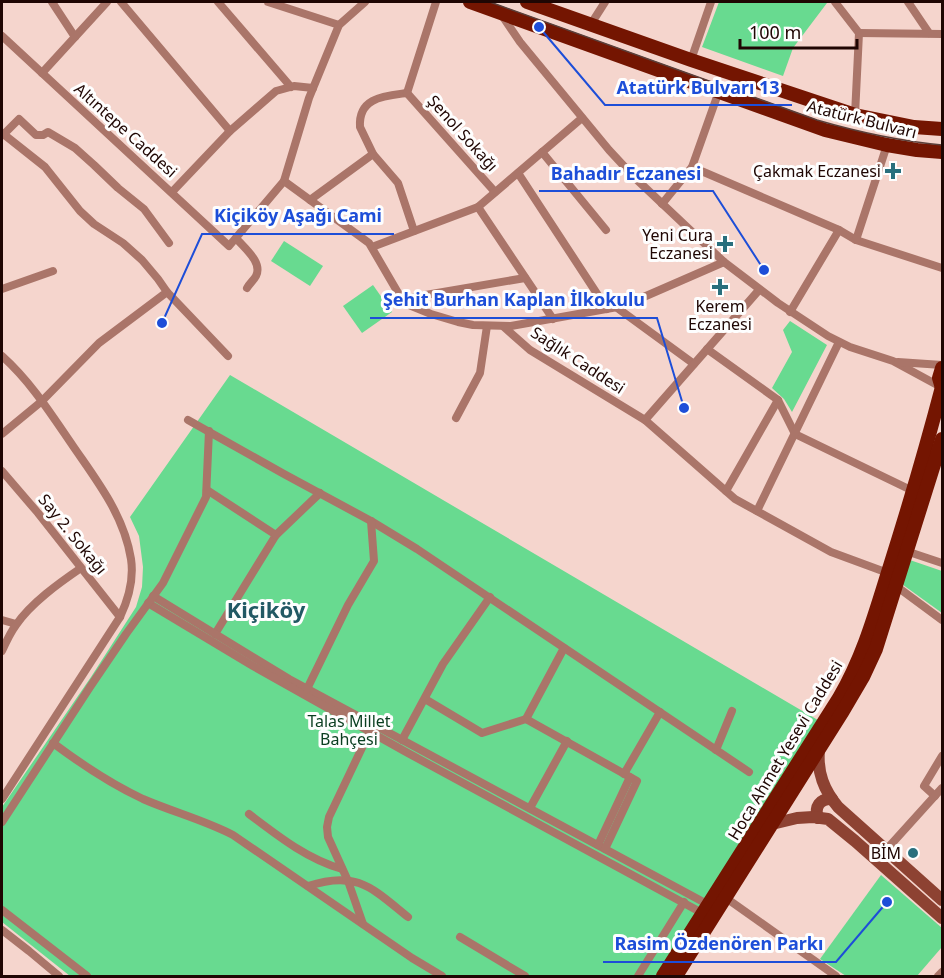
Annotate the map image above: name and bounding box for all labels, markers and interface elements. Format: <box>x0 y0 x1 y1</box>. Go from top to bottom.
scale bar <box>740 12 857 50</box>
text: 100 m <box>749 20 801 44</box>
callout: Atatürk Bulvarı 13 <box>605 69 792 105</box>
text: Atatürk Bulvarı 13 <box>616 75 780 99</box>
street label: Altıntepe Caddesi <box>70 78 182 182</box>
street label: Şenol Sokağı <box>423 90 503 176</box>
street label: Atatürk Bulvarı <box>805 95 919 143</box>
callout: Bahadır Eczanesi <box>539 155 713 191</box>
place label: Çakmak Eczanesi <box>753 160 881 182</box>
text: Bahadır Eczanesi <box>551 161 701 185</box>
marker: Çakmak Eczanesi <box>886 164 900 178</box>
callout: Kiçiköy Aşağı Cami <box>202 198 394 234</box>
text: Kiçiköy Aşağı Cami <box>214 203 382 227</box>
place label: Yeni Cura Eczanesi <box>642 224 713 264</box>
marker: Yeni Cura Eczanesi <box>718 237 732 251</box>
marker: Kerem Eczanesi <box>713 280 727 294</box>
callout: Şehit Burhan Kaplan İlkokulu <box>370 282 657 318</box>
text: Şehit Burhan Kaplan İlkokulu <box>383 287 645 311</box>
place label: Kerem Eczanesi <box>688 295 752 335</box>
street label: Sağlık Caddesi <box>527 321 629 399</box>
street label: Say 2. Sokağı <box>34 489 112 579</box>
district label: Kiçiköy <box>227 594 306 624</box>
street label: Hoca Ahmet Yesevi Caddesi <box>723 656 847 844</box>
park label: Talas Millet Bahçesi <box>307 710 391 750</box>
place label: BİM <box>871 842 901 864</box>
marker: BİM <box>906 846 920 860</box>
callout: Rasim Özdenören Parkı <box>603 926 836 962</box>
text: Rasim Özdenören Parkı <box>615 931 823 955</box>

